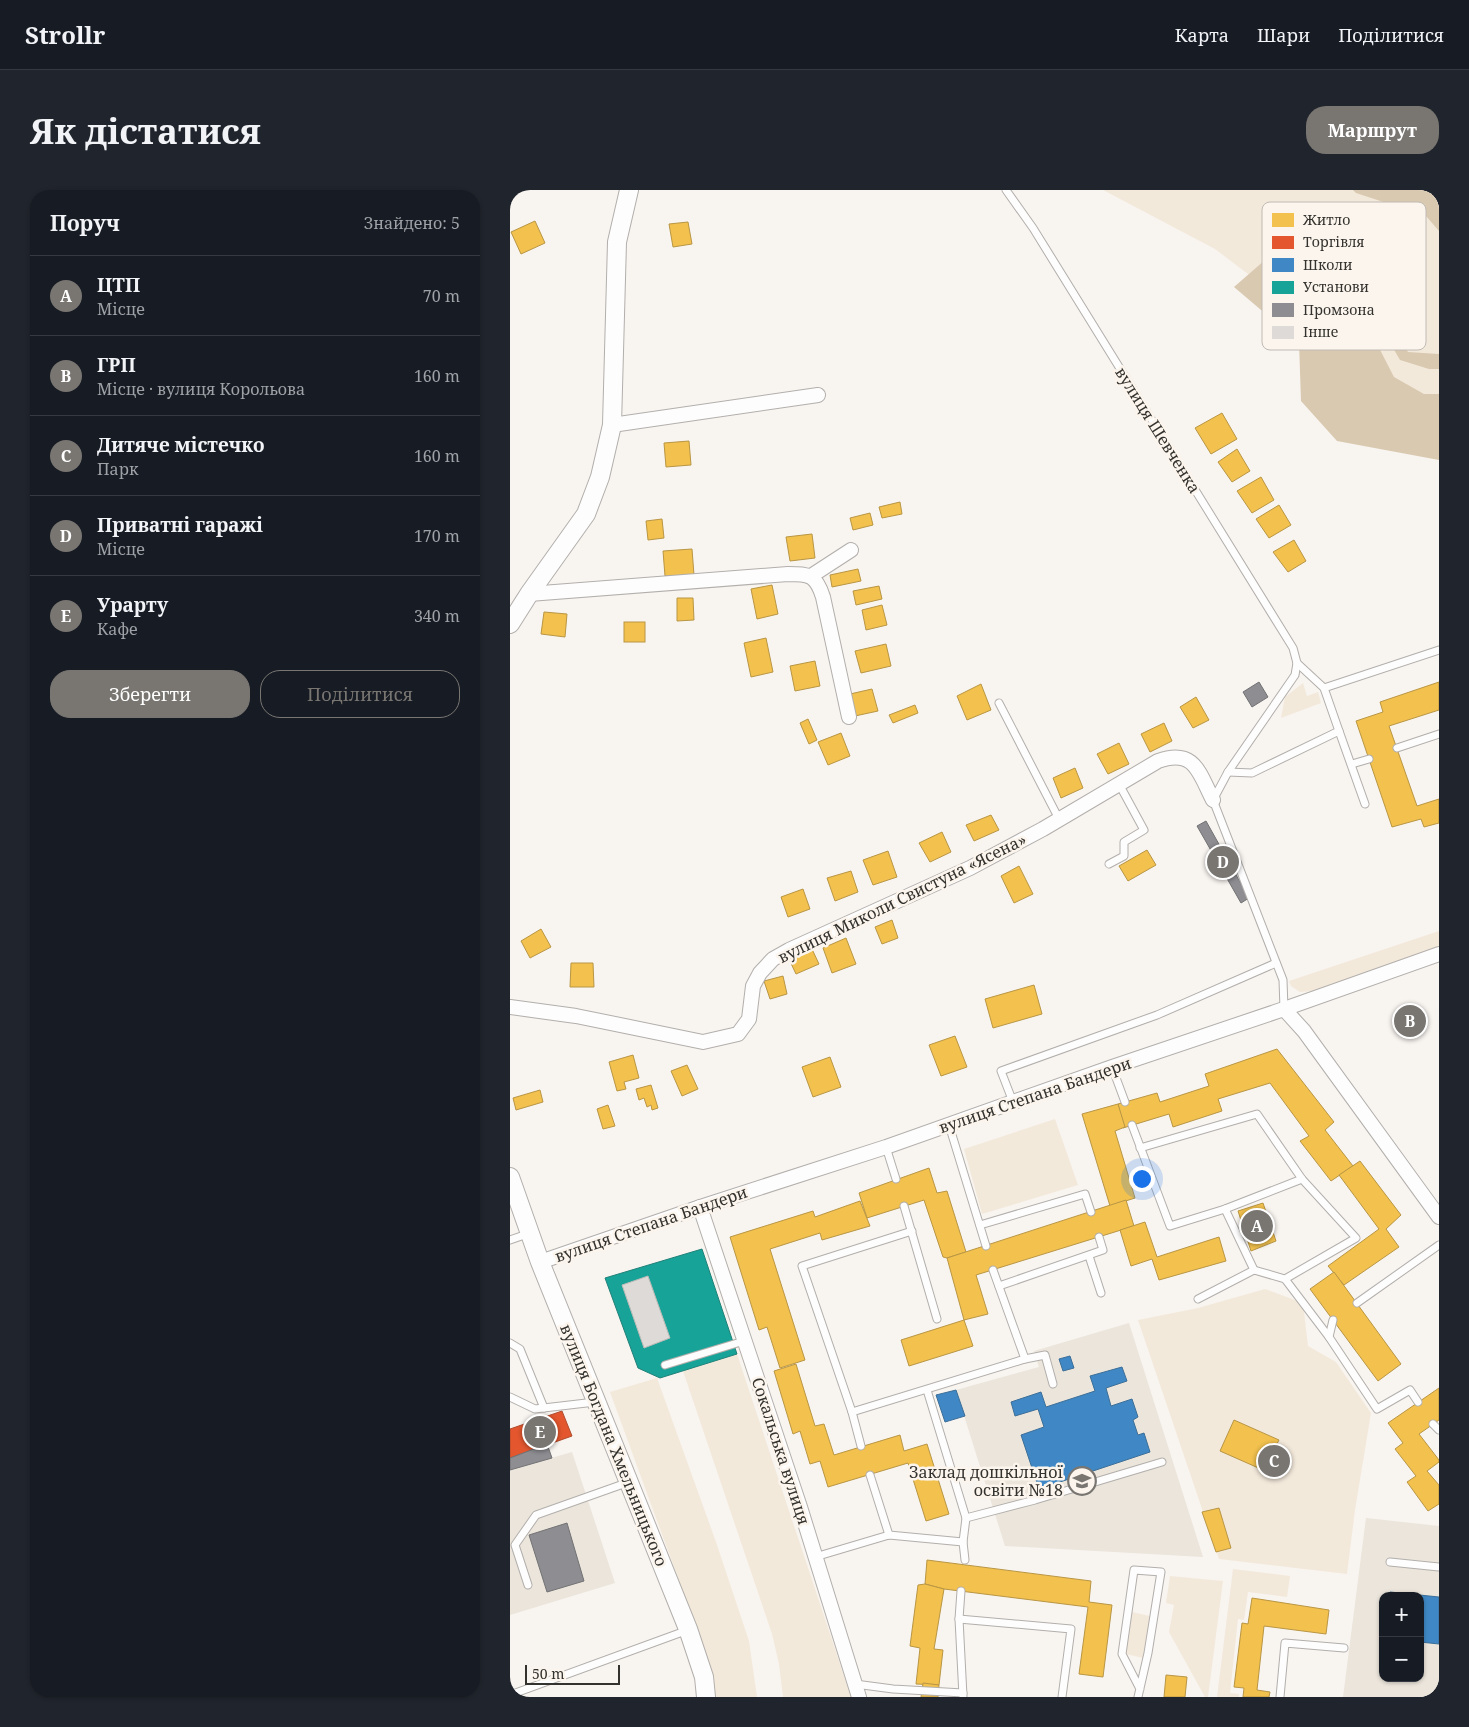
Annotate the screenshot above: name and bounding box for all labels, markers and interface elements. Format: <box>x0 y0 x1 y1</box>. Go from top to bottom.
text: Strollr <box>25 18 105 51</box>
text: Карта <box>1175 23 1229 47</box>
text: Шари <box>1257 23 1310 47</box>
text: Поділитися <box>1338 23 1444 47</box>
button: Маршрут <box>1306 106 1439 154</box>
text: Як дістатися <box>30 107 261 154</box>
legend <box>1262 202 1426 350</box>
text: Поруч <box>50 209 120 237</box>
text: Житло <box>1302 210 1350 229</box>
text: Знайдено: 5 <box>364 212 460 234</box>
text: Торгівля <box>1303 232 1365 251</box>
text: Школи <box>1303 255 1352 274</box>
text: ЦТП <box>97 272 140 298</box>
text: Установи <box>1303 277 1369 296</box>
text: A <box>60 285 72 307</box>
text: 70 m <box>423 285 460 307</box>
text: Місце <box>97 298 145 320</box>
text: Промзона <box>1303 300 1375 319</box>
text: Інше <box>1303 322 1338 341</box>
text: ГРП <box>97 352 136 378</box>
street label: вулиця Шевченка <box>1110 363 1206 497</box>
text: B <box>61 365 71 387</box>
text: 160 m <box>414 365 460 387</box>
text: Місце · вулиця Корольова <box>97 378 305 400</box>
text: Дитяче містечко <box>97 432 264 458</box>
text: C <box>61 445 71 467</box>
text: 160 m <box>414 445 460 467</box>
text: Парк <box>97 458 138 480</box>
text: Приватні гаражі <box>97 512 263 538</box>
text: D <box>60 525 72 547</box>
text: 170 m <box>414 525 460 547</box>
text: Місце <box>97 538 145 560</box>
text: Урарту <box>97 592 168 618</box>
text: E <box>61 605 71 627</box>
text: 340 m <box>414 605 460 627</box>
text: Кафе <box>97 618 138 640</box>
button: Зберегти <box>50 670 250 718</box>
button: Поділитися <box>260 670 460 718</box>
street label: вулиця Миколи Свистуна «Ясена» <box>774 828 1030 968</box>
pin: D <box>1207 843 1239 881</box>
pin: B <box>1394 1002 1426 1040</box>
street label: вулиця Степана Бандери <box>936 1052 1134 1138</box>
your location <box>1129 1166 1155 1192</box>
street label: вулиця Степана Бандери <box>552 1181 750 1267</box>
pin: A <box>1241 1207 1273 1245</box>
street label: вулиця Богдана Хмельницького <box>555 1321 673 1569</box>
street label: Сокальська вулиця <box>747 1375 815 1527</box>
pin: E <box>524 1413 556 1451</box>
pin: C <box>1258 1442 1290 1480</box>
place label: Заклад дошкільної освіти №18 <box>909 1461 1063 1501</box>
school or university icon: Заклад дошкільної освіти №18 <box>1067 1466 1097 1496</box>
map controls <box>1379 1592 1424 1682</box>
button: + <box>1379 1592 1424 1637</box>
button: − <box>1379 1637 1424 1682</box>
scale bar <box>525 1662 620 1685</box>
text: 50 m <box>532 1664 565 1683</box>

